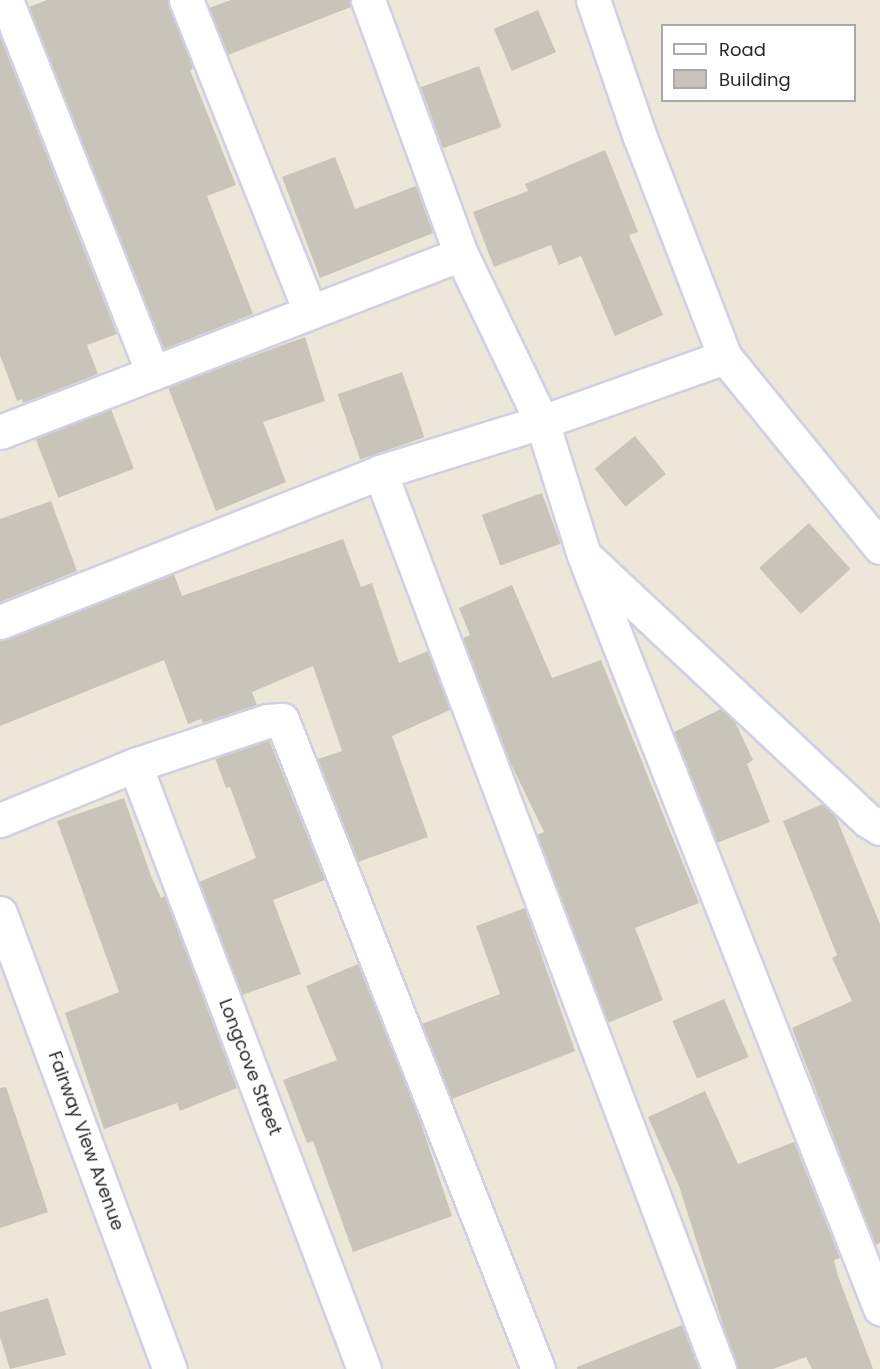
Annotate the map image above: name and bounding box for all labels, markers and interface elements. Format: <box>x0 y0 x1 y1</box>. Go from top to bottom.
legend <box>661 24 856 102</box>
text: Road <box>719 37 766 62</box>
text: Building <box>719 67 791 92</box>
street label: Longcove Street <box>214 996 286 1138</box>
street label: Fairway View Avenue <box>44 1048 128 1234</box>

